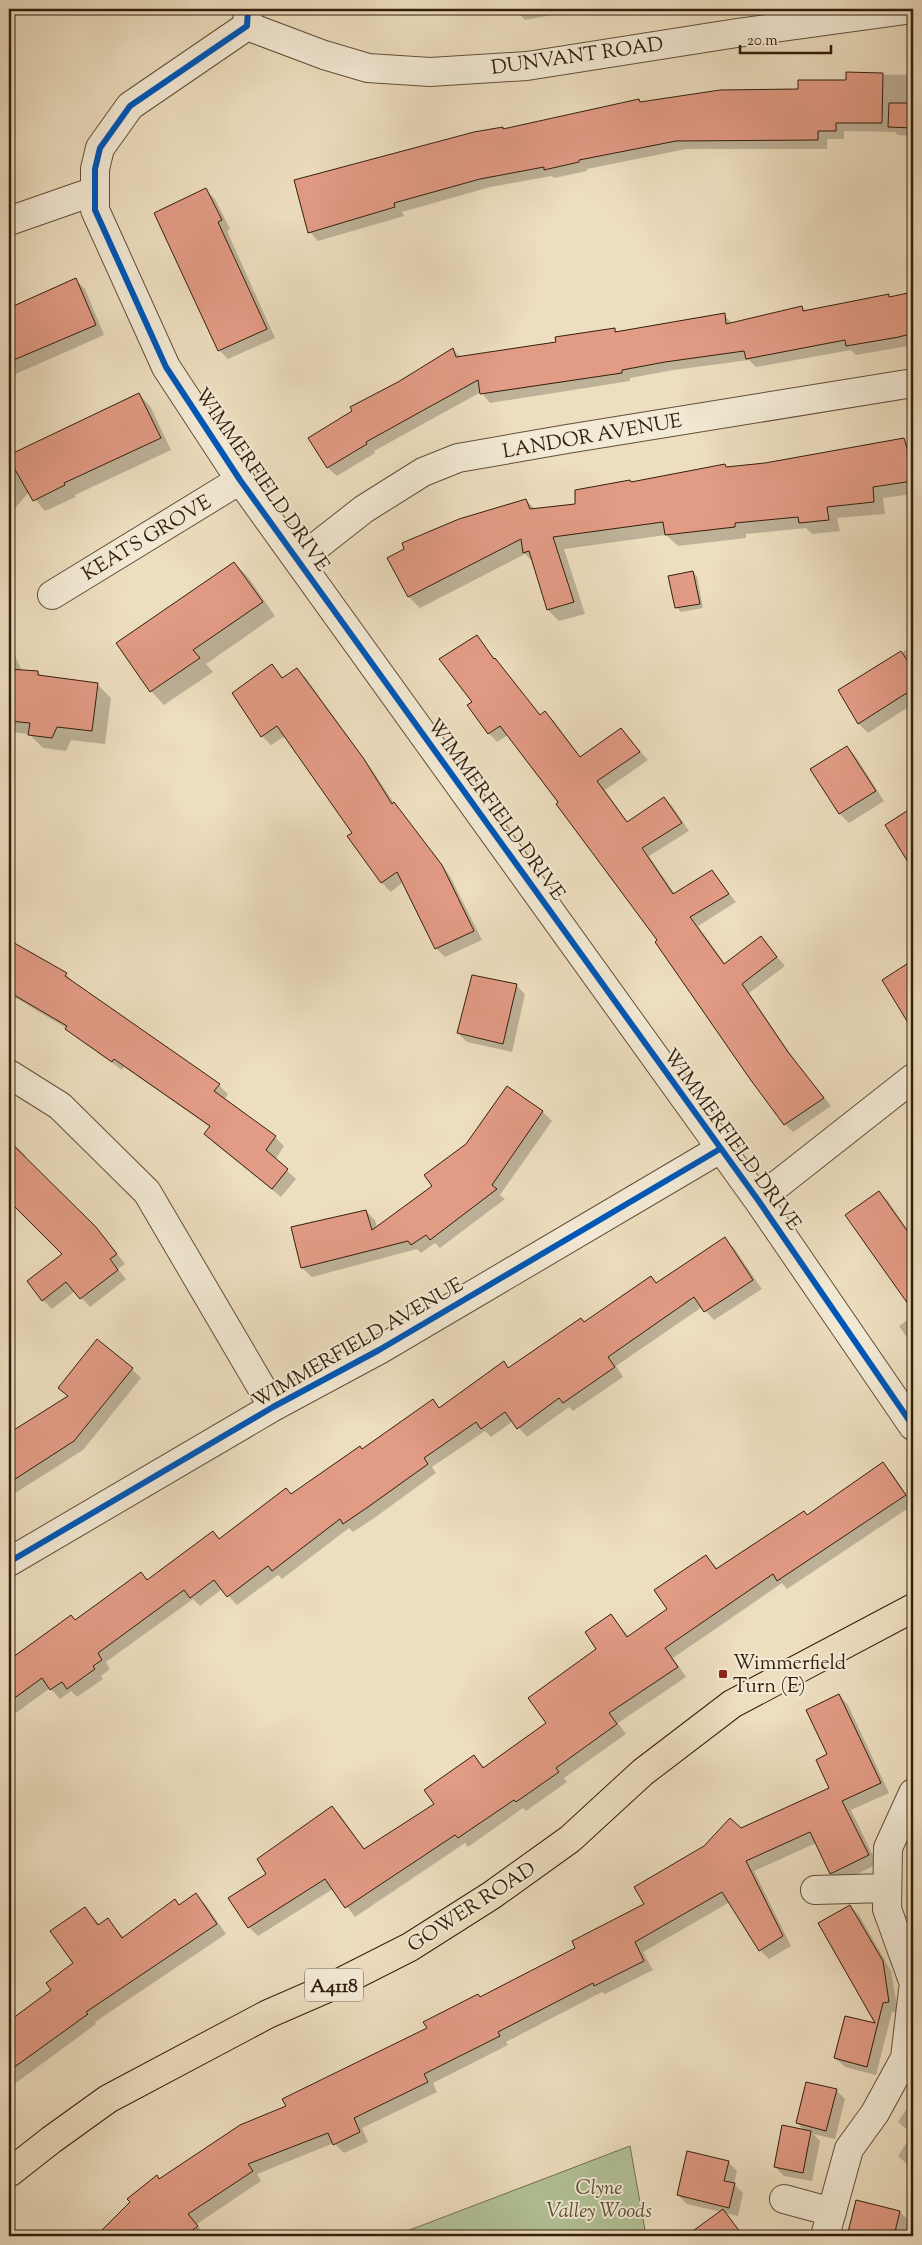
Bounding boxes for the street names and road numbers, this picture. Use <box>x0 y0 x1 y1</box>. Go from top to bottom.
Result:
street label: DUNVANT ROAD <box>489 31 665 84</box>
street label: WIMMERFIELD DRIVE <box>186 382 336 578</box>
street label: LANDOR AVENUE <box>500 407 684 468</box>
street label: KEATS GROVE <box>77 489 217 589</box>
street label: WIMMERFIELD DRIVE <box>419 713 571 908</box>
street label: WIMMERFIELD DRIVE <box>655 1043 807 1238</box>
street label: WIMMERFIELD AVENUE <box>247 1272 469 1417</box>
street label: GOWER ROAD <box>402 1856 542 1961</box>
road number: A4118 <box>305 1968 363 2002</box>

